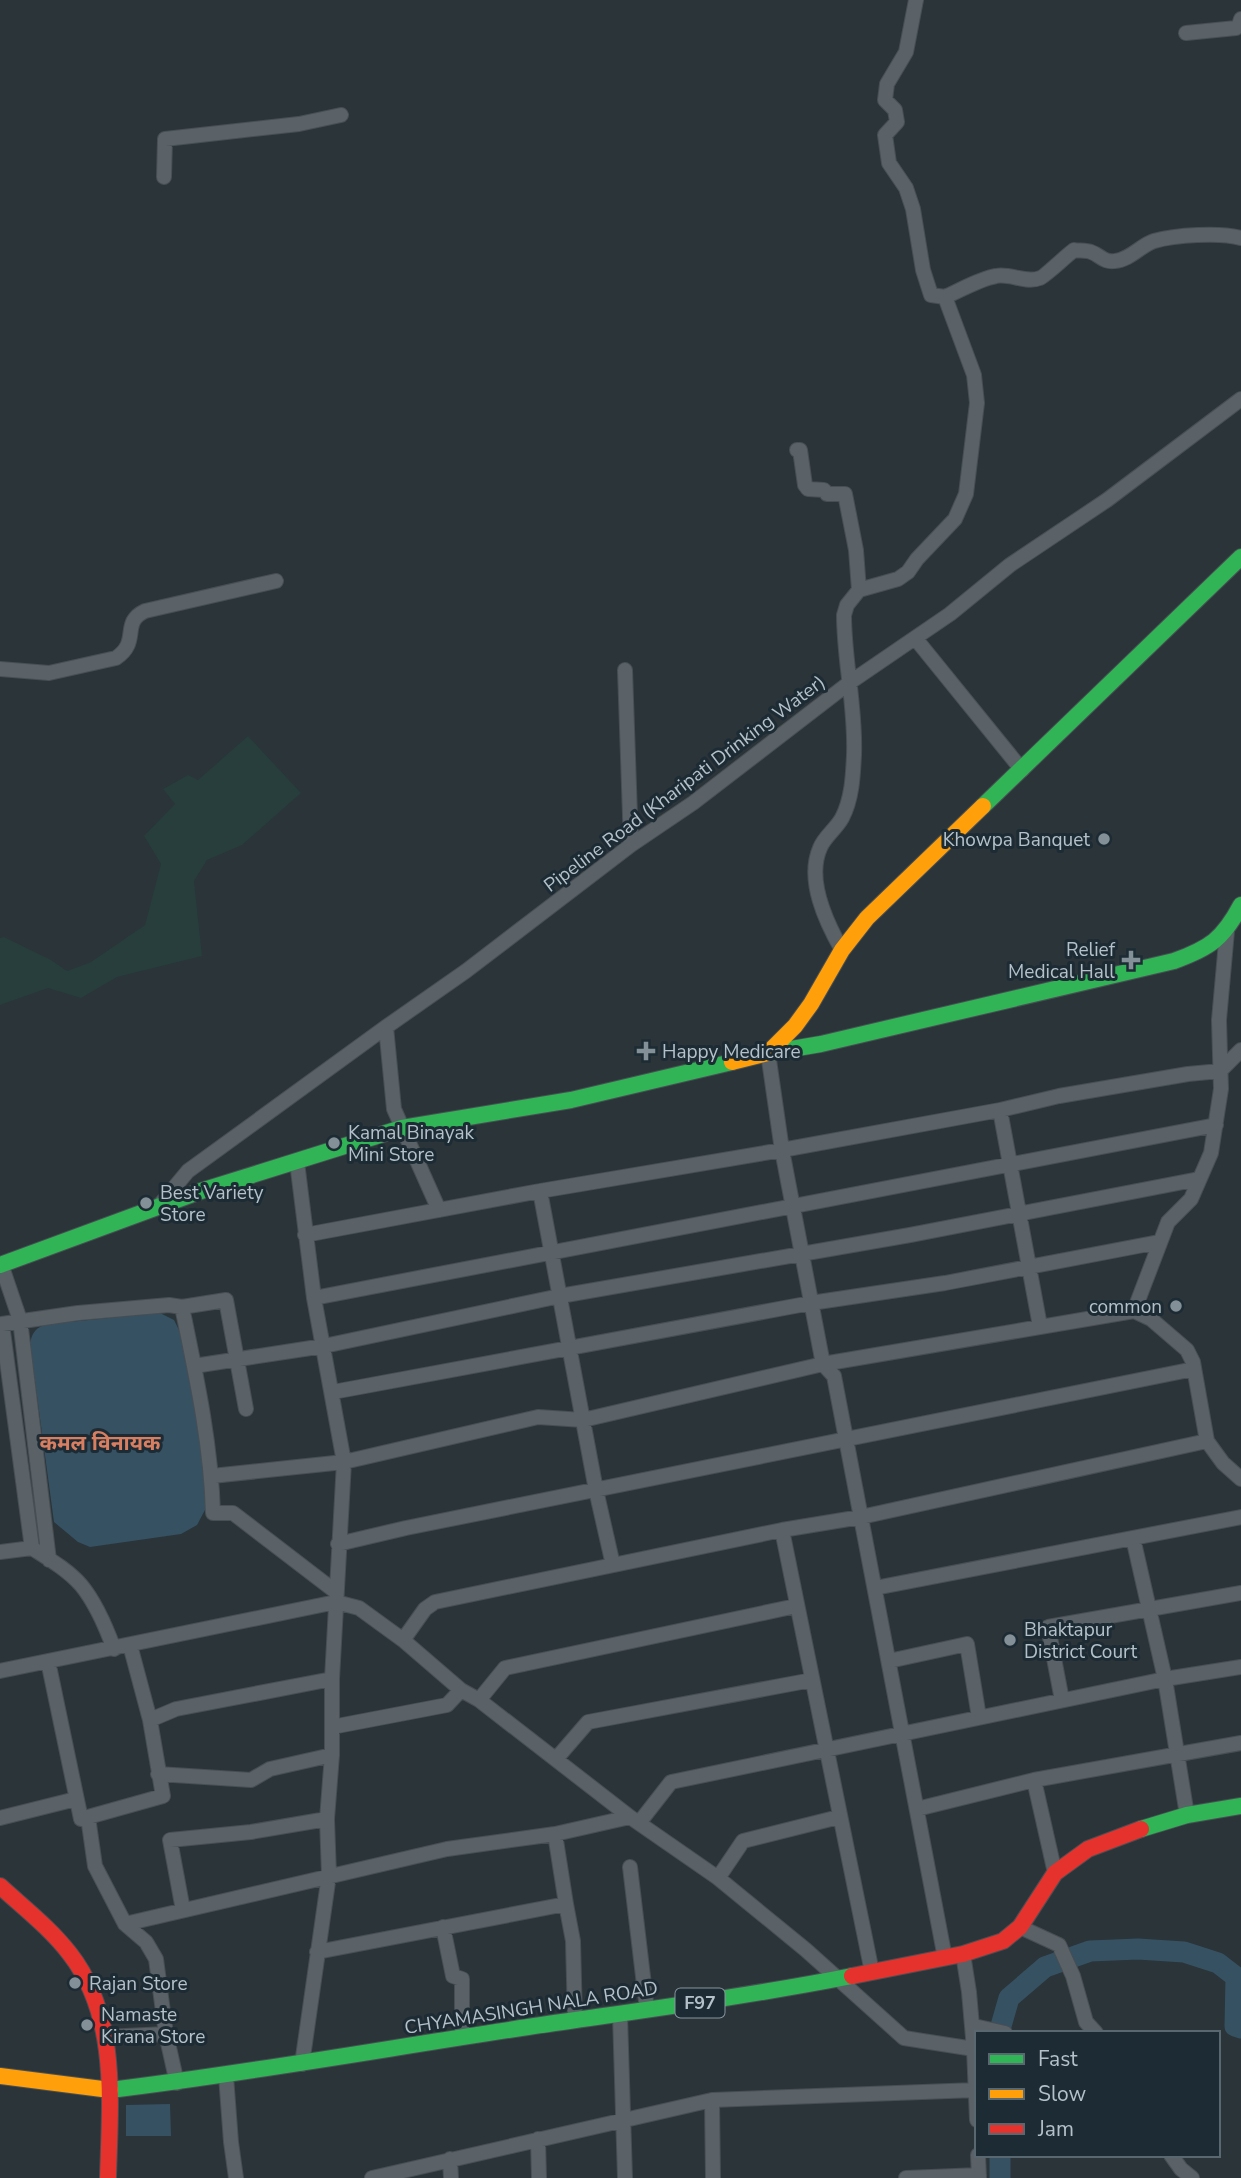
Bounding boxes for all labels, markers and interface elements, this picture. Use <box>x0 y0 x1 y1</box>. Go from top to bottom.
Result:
street label: Pipeline Road (Kharipati Drinking Water) <box>539 669 831 898</box>
place label: Khowpa Banquet <box>943 827 1090 853</box>
marker: Khowpa Banquet <box>1096 831 1112 847</box>
place label: Relief Medical Hall <box>1008 937 1116 985</box>
marker: Relief Medical Hall <box>1121 950 1141 970</box>
place label: Happy Medicare <box>662 1039 801 1065</box>
marker: Happy Medicare <box>636 1041 656 1061</box>
place label: Kamal Binayak Mini Store <box>348 1120 474 1168</box>
marker: Kamal Binayak Mini Store <box>326 1135 342 1151</box>
place label: Best Variety Store <box>160 1180 264 1228</box>
marker: Best Variety Store <box>138 1195 154 1211</box>
place label: common <box>1089 1294 1162 1320</box>
marker: common <box>1168 1298 1184 1314</box>
district label: कमल विनायक <box>39 1429 161 1457</box>
place label: Bhaktapur District Court <box>1024 1617 1137 1665</box>
marker: Bhaktapur District Court <box>1002 1632 1018 1648</box>
place label: Rajan Store <box>89 1971 188 1997</box>
marker: Rajan Store <box>67 1975 83 1991</box>
street label: CHYAMASINGH NALA ROAD <box>403 1975 660 2041</box>
road number: F97 <box>676 1989 724 2018</box>
place label: Namaste Kirana Store <box>101 2002 205 2050</box>
marker: Namaste Kirana Store <box>79 2017 95 2033</box>
legend <box>975 2031 1220 2157</box>
text: Fast <box>1038 2045 1078 2073</box>
text: Slow <box>1038 2080 1087 2108</box>
text: Jam <box>1037 2115 1074 2143</box>

